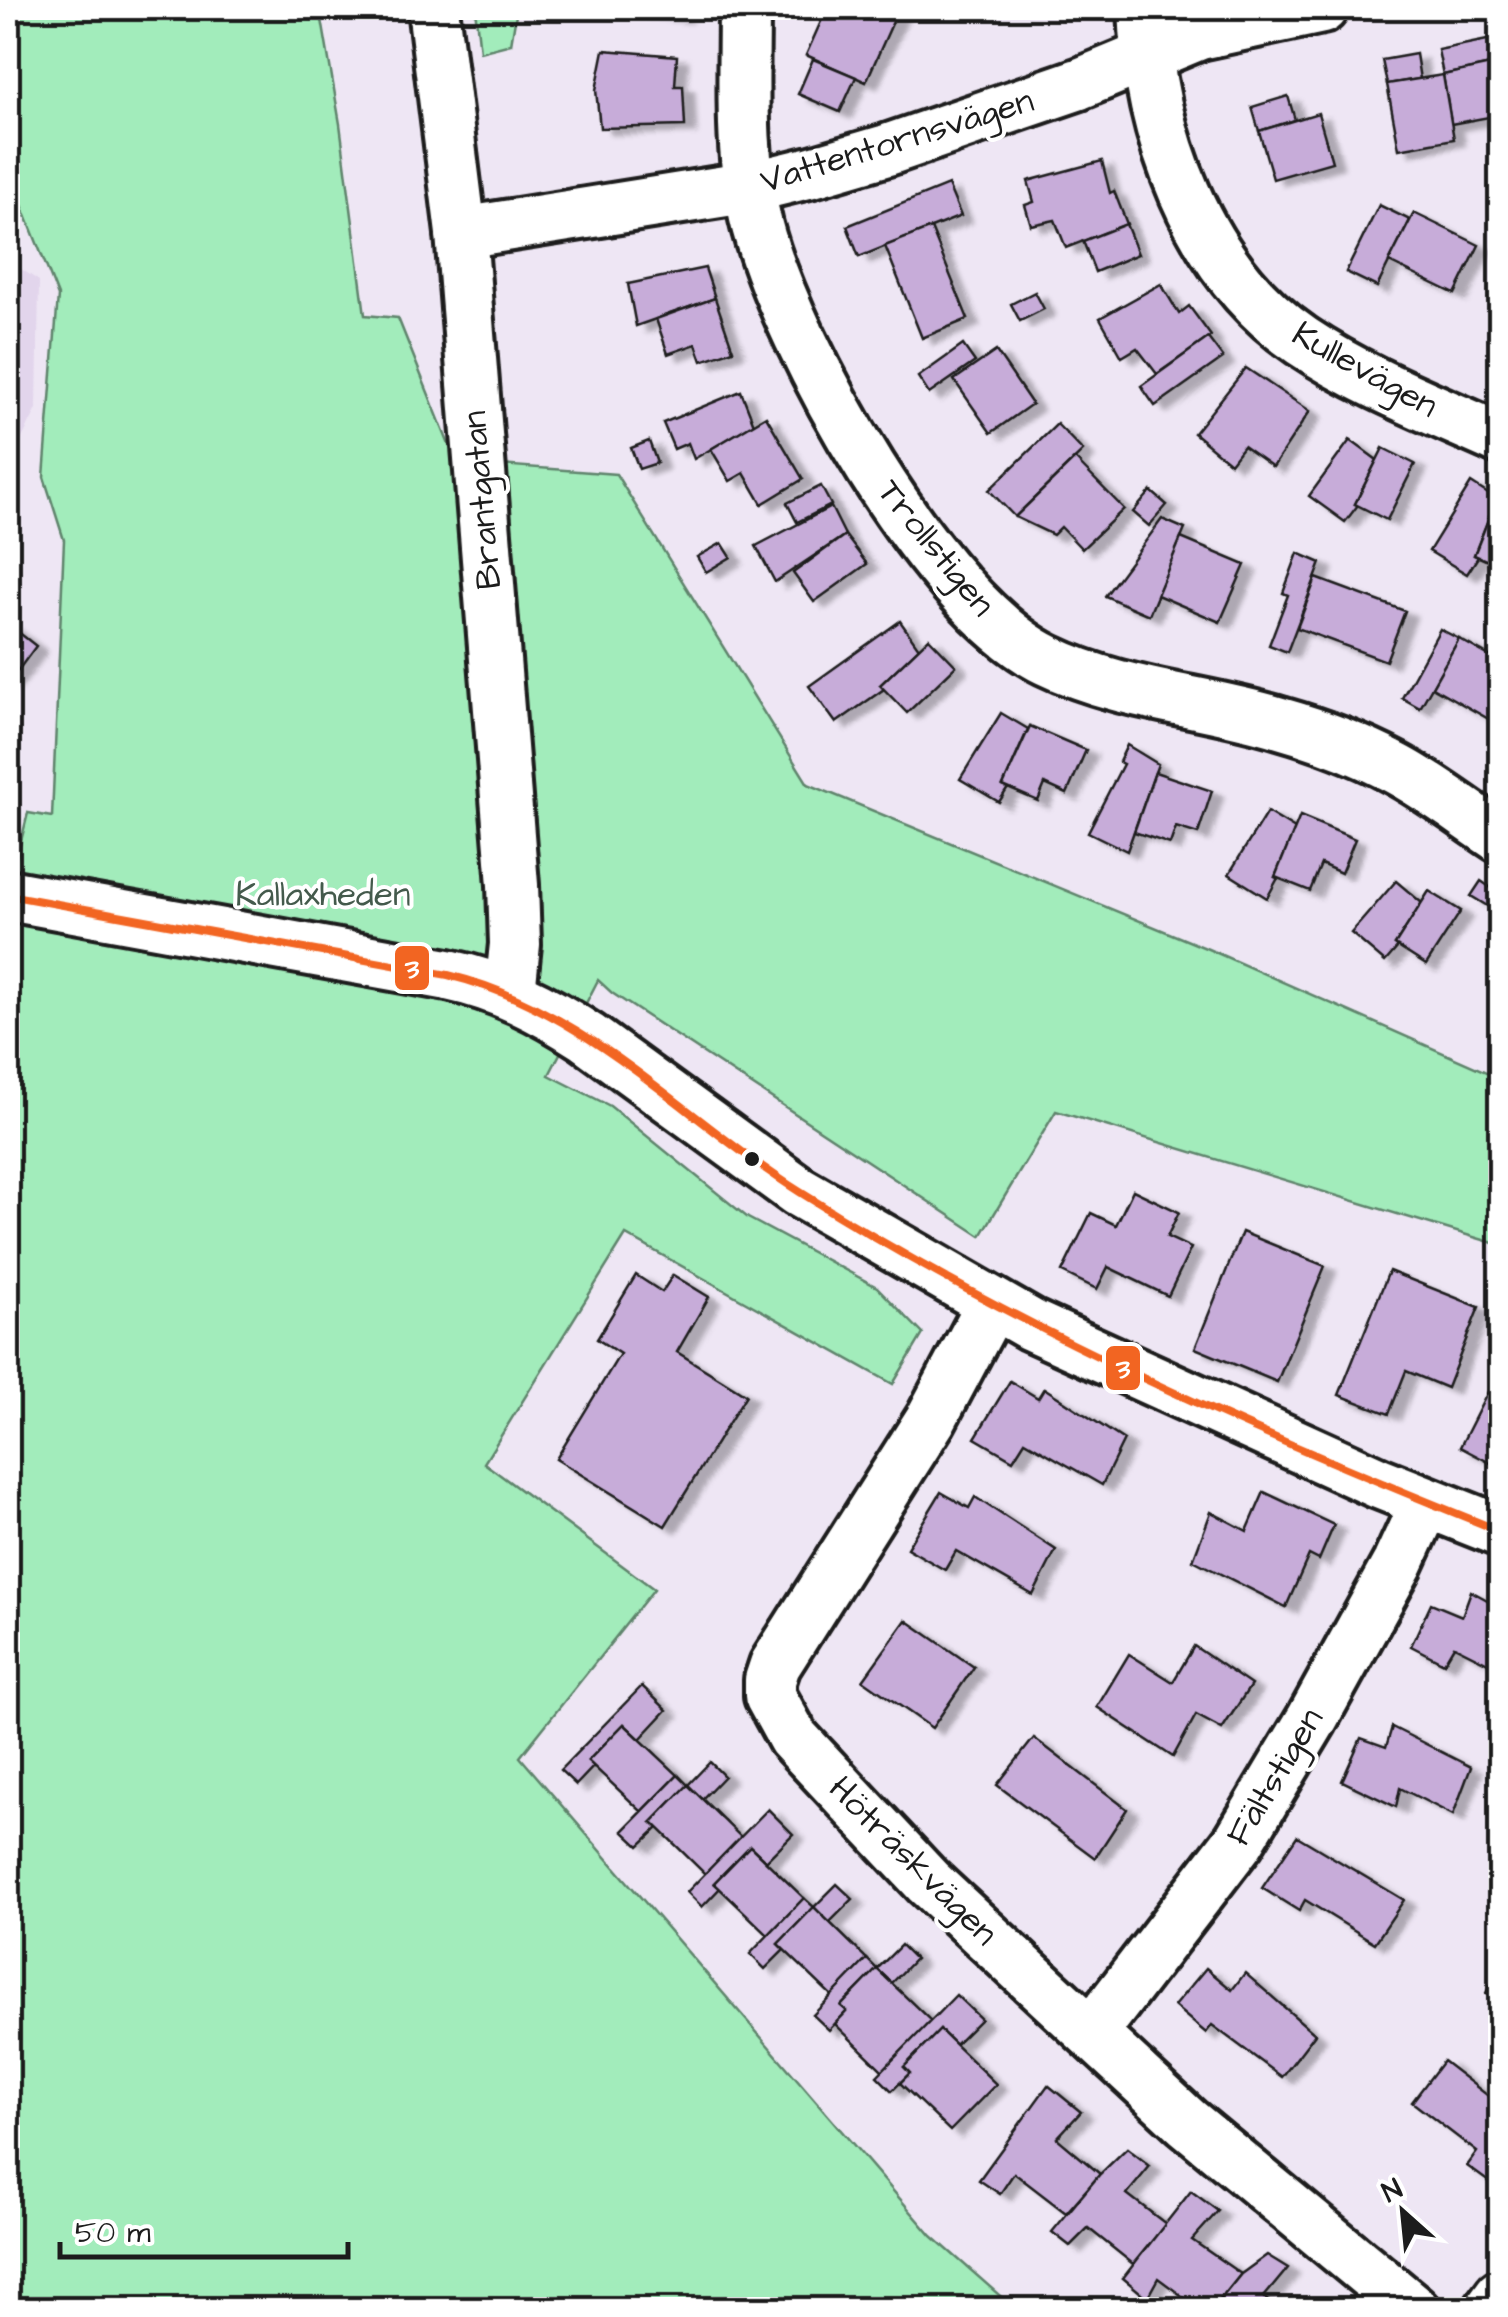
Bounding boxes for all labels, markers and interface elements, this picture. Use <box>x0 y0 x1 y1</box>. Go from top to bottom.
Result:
street label: Vattentornsvägen <box>754 76 1040 208</box>
street label: Kullevägen <box>1282 310 1447 432</box>
street label: Brantgatan <box>450 409 516 591</box>
street label: Trollstigen <box>864 469 1006 628</box>
park label: Kallaxheden <box>236 870 410 919</box>
line badge: 3 <box>393 944 431 992</box>
text: 3 <box>404 950 420 989</box>
unlabelled marker <box>742 1149 762 1169</box>
line badge: 3 <box>1104 1344 1142 1392</box>
text: 3 <box>1115 1350 1131 1389</box>
street label: Fältstigen <box>1215 1699 1337 1856</box>
street label: Höträskvägen <box>816 1765 1009 1958</box>
north arrow <box>1353 2162 1453 2262</box>
text: N <box>1376 2170 1409 2212</box>
scale bar <box>60 2197 348 2259</box>
text: 50 m <box>75 2212 151 2254</box>

